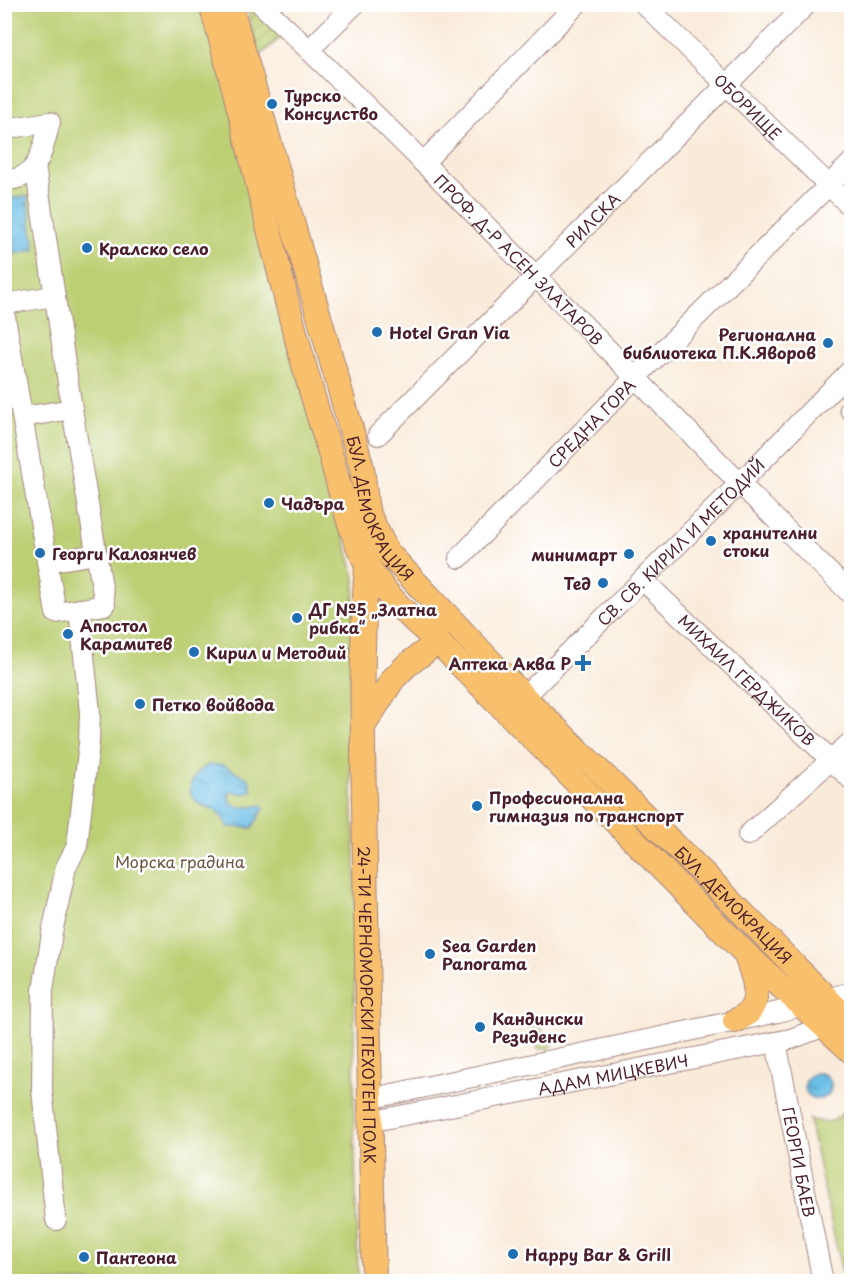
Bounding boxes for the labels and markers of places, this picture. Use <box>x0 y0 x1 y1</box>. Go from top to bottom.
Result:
place label: Турско Консулство <box>284 83 378 125</box>
marker: Турско Консулство <box>265 97 279 111</box>
place label: Кралско село <box>99 236 209 260</box>
marker: Кралско село <box>80 241 94 255</box>
place label: Hotel Gran Via <box>389 320 510 344</box>
place label: Регионална библиотека П.К.Яворов <box>623 322 816 364</box>
marker: Hotel Gran Via <box>370 325 384 339</box>
marker: Регионална библиотека П.К.Яворов <box>821 336 835 350</box>
place label: Чадъра <box>281 491 345 515</box>
marker: Чадъра <box>262 496 276 510</box>
place label: хранителни стоки <box>723 520 817 562</box>
marker: хранителни стоки <box>704 534 718 548</box>
place label: Георги Калоянчев <box>52 541 197 565</box>
place label: минимарт <box>531 542 618 566</box>
marker: Георги Калоянчев <box>33 546 47 560</box>
marker: минимарт <box>622 547 636 561</box>
place label: Тед <box>564 571 591 595</box>
marker: Тед <box>596 576 610 590</box>
place label: ДГ №5 „Златна рибка“ <box>308 597 437 639</box>
marker: ДГ №5 „Златна рибка“ <box>290 611 304 625</box>
place label: Апостол Карамитев <box>80 613 173 655</box>
marker: Апостол Карамитев <box>61 627 75 641</box>
place label: Кирил и Методий <box>206 640 347 664</box>
marker: Кирил и Методий <box>187 645 201 659</box>
place label: Аптека Аква Р <box>449 651 572 675</box>
marker: Аптека Аква Р <box>576 656 590 670</box>
place label: Петко войвода <box>152 692 275 716</box>
marker: Петко войвода <box>133 697 147 711</box>
place label: Професионална гимназия по транспорт <box>489 785 684 827</box>
marker: Професионална гимназия по транспорт <box>470 799 484 813</box>
place label: Sea Garden Panorama <box>442 933 536 975</box>
marker: Sea Garden Panorama <box>423 947 437 961</box>
place label: Кандински Резиденс <box>492 1006 584 1048</box>
marker: Кандински Резиденс <box>473 1020 487 1034</box>
place label: Happy Bar & Grill <box>525 1242 671 1266</box>
place label: Пантеона <box>96 1245 177 1269</box>
marker: Happy Bar & Grill <box>506 1247 520 1261</box>
marker: Пантеона <box>77 1250 91 1264</box>

